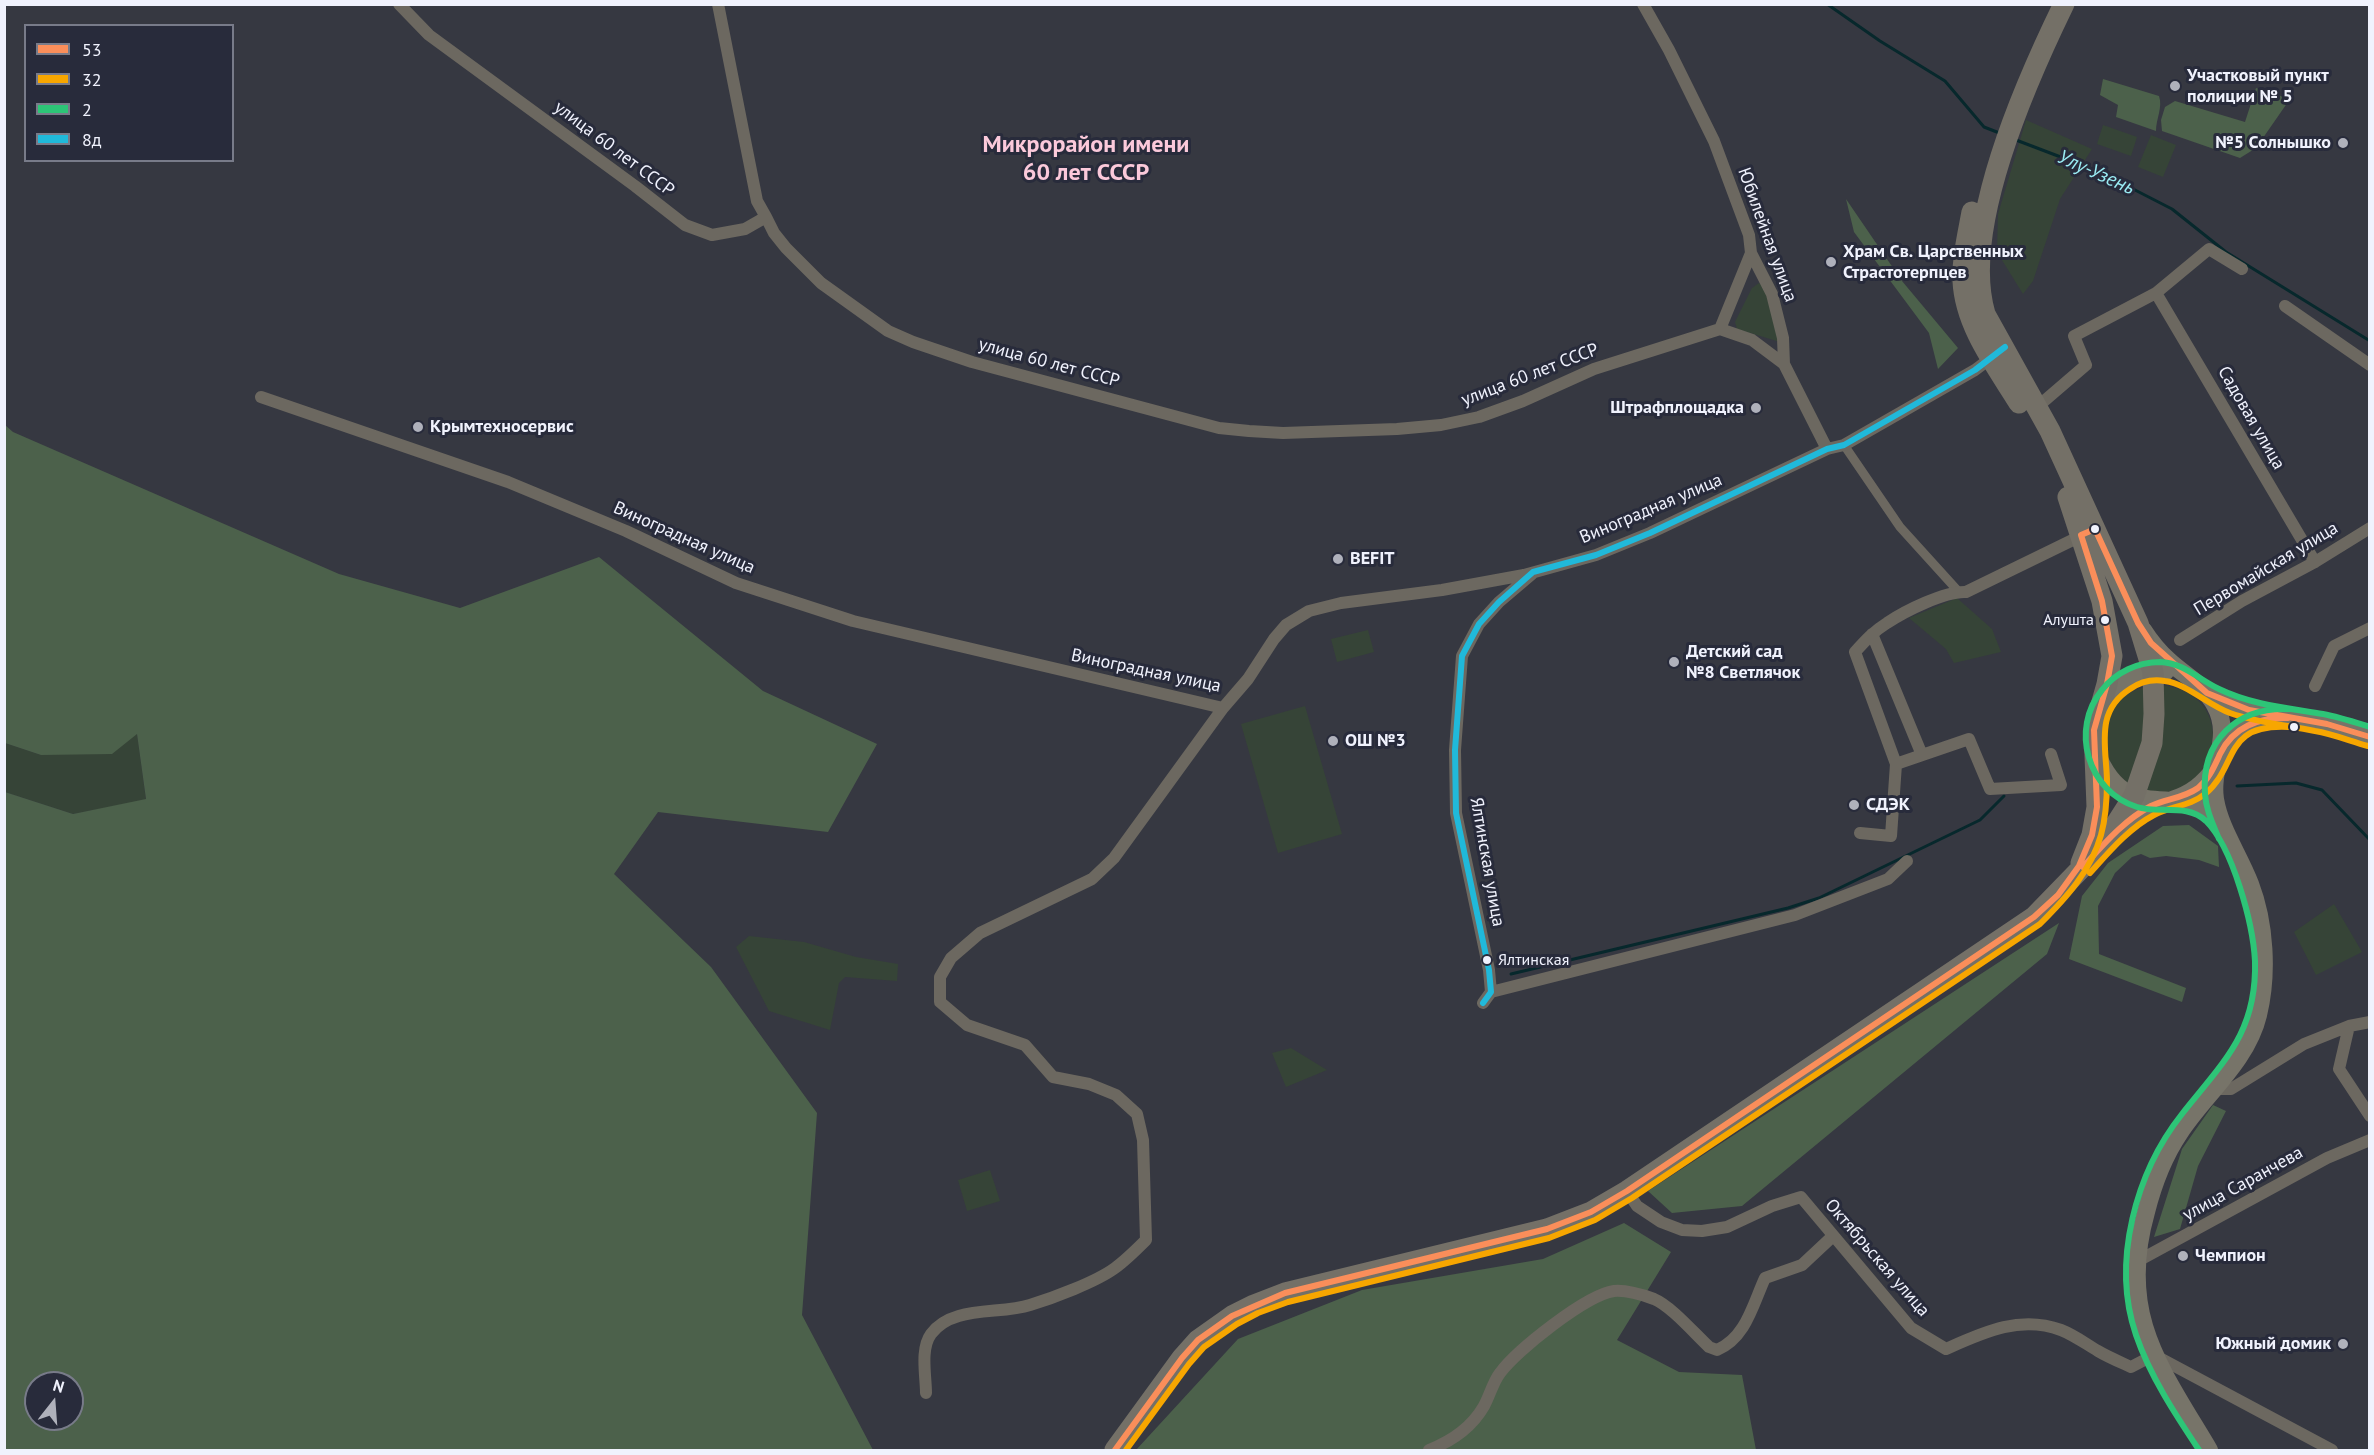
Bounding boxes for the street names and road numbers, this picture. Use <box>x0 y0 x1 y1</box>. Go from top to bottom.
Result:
street label: улица 60 лет СССР <box>550 97 678 201</box>
street label: Юбилейная улица <box>1733 165 1801 305</box>
street label: улица 60 лет СССР <box>976 334 1122 392</box>
street label: улица 60 лет СССР <box>1458 339 1602 411</box>
street label: Садовая улица <box>2213 363 2289 473</box>
street label: Виноградная улица <box>1577 469 1725 549</box>
street label: Виноградная улица <box>610 497 758 579</box>
street label: Первомайская улица <box>2190 517 2342 621</box>
street label: Виноградная улица <box>1069 645 1223 697</box>
street label: Ялтинская улица <box>1465 796 1509 928</box>
street label: улица Саранчева <box>2179 1142 2307 1226</box>
street label: Октябрьская улица <box>1820 1195 1934 1321</box>

